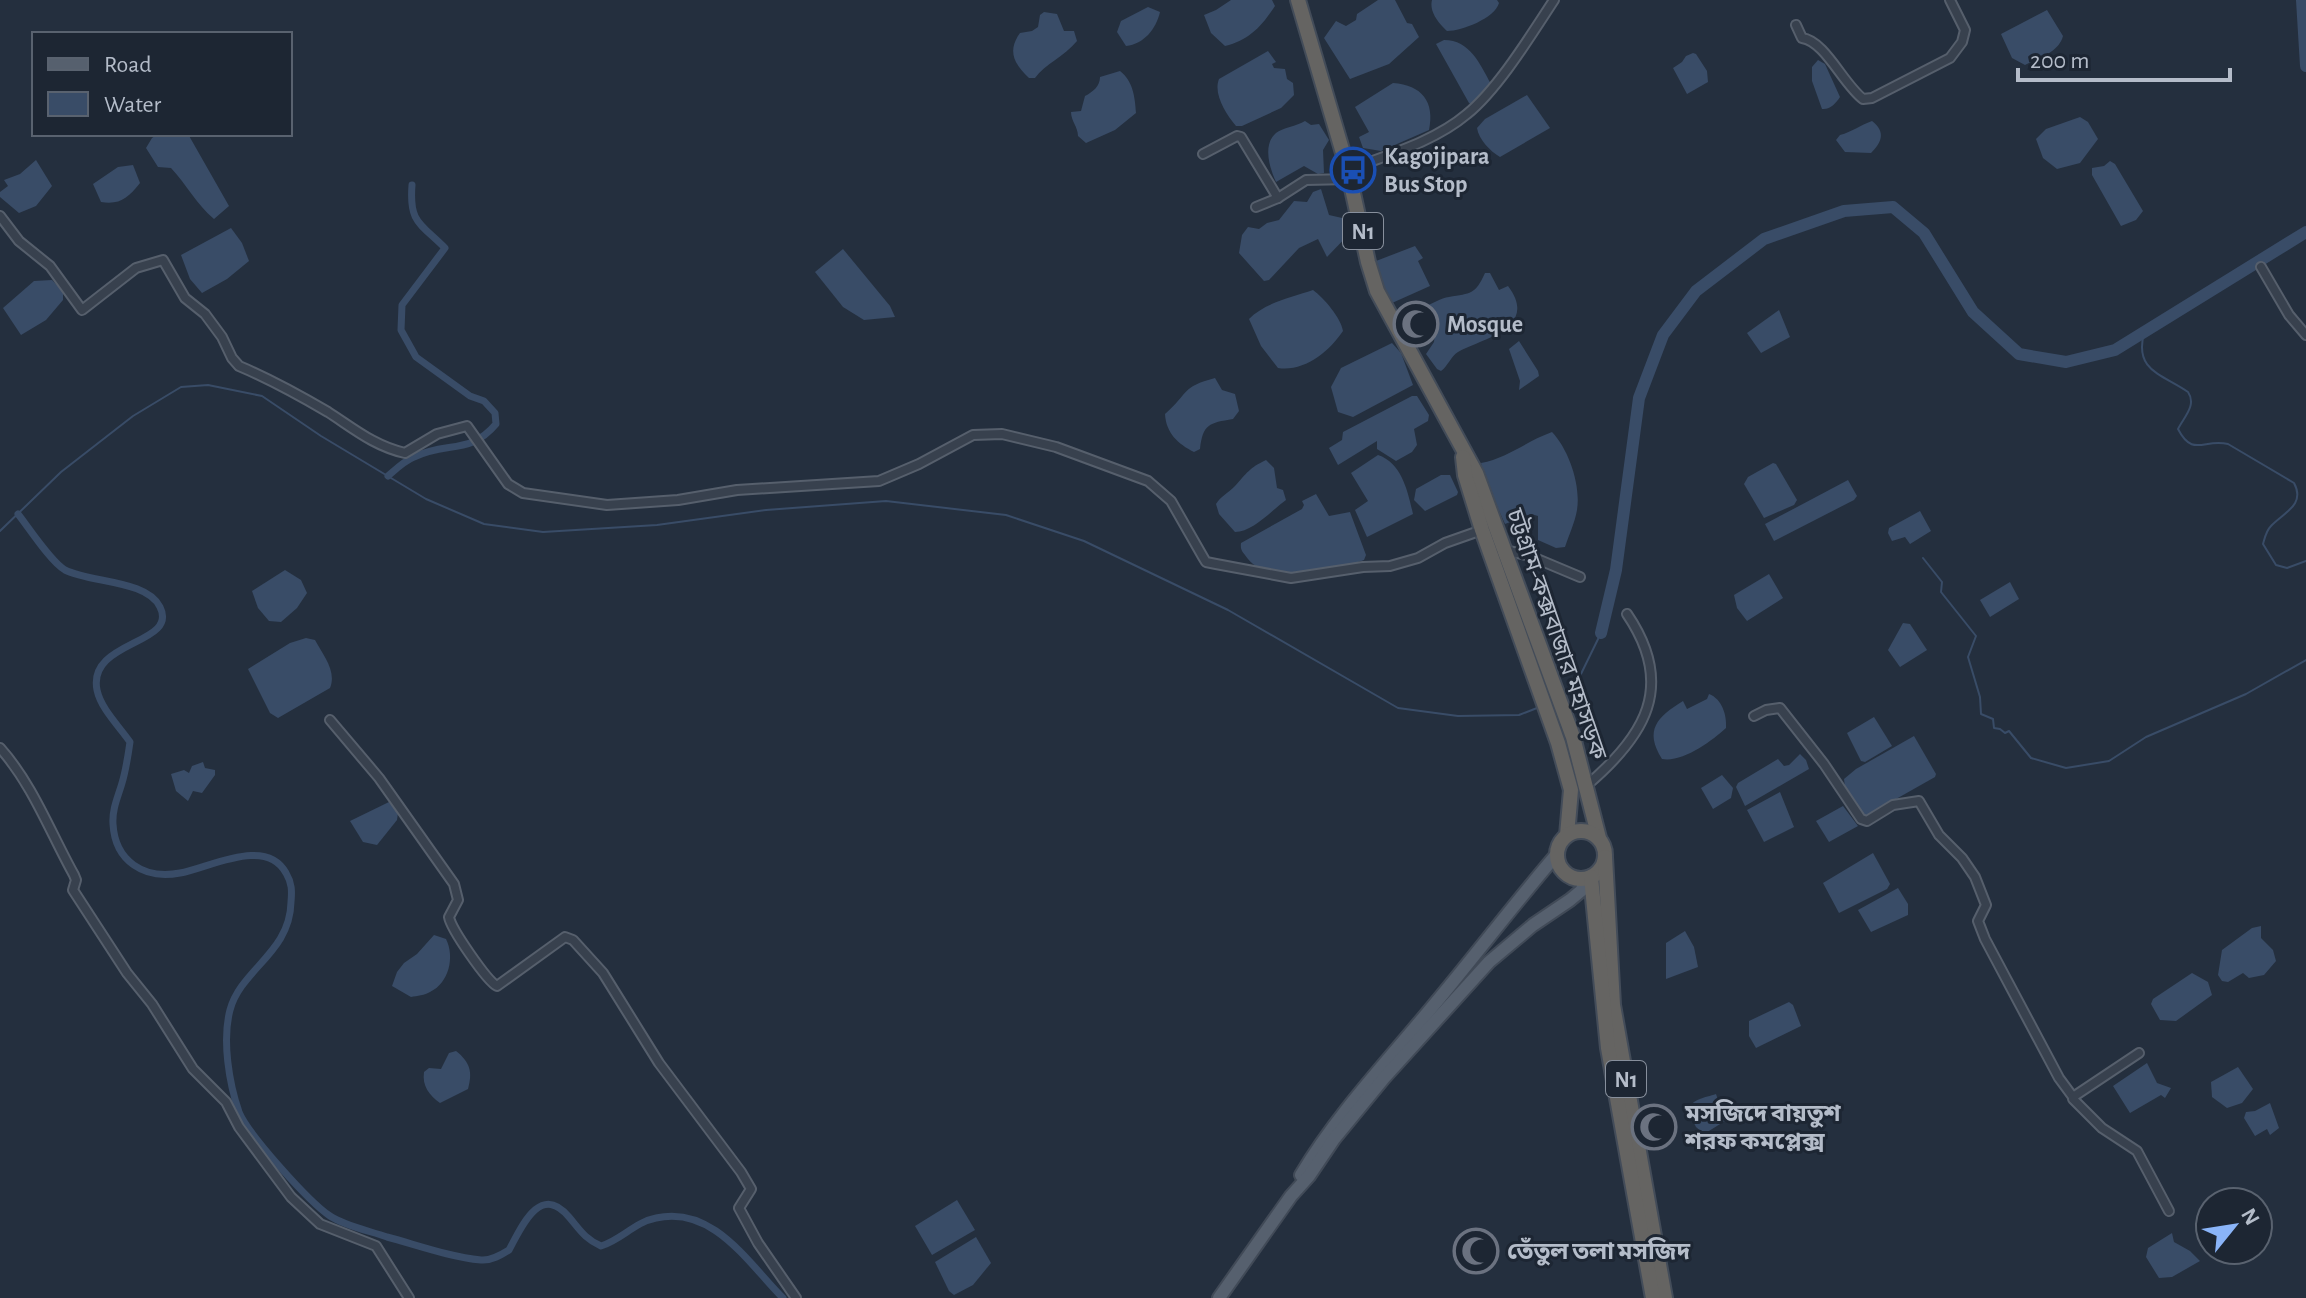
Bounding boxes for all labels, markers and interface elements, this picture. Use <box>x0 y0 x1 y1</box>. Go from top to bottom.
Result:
legend <box>32 32 292 136</box>
scale bar <box>2018 32 2230 82</box>
text: 200 m <box>2030 49 2089 73</box>
text: Road <box>104 53 152 77</box>
text: Water <box>104 93 162 117</box>
place label: Kagojipara Bus Stop <box>1384 145 1490 197</box>
bus stop icon: Kagojipara Bus Stop <box>1329 146 1377 194</box>
road number: N1 <box>1343 213 1383 249</box>
mosque icon: Mosque <box>1392 300 1440 348</box>
place label: Mosque <box>1447 313 1523 337</box>
street label: চট্টগ্রাম-কক্সবাজার মহাসড়ক <box>1501 504 1613 763</box>
road number: N1 <box>1606 1061 1646 1097</box>
place label: মসজিদে বায়তুশ শরফ কমপ্লেক্স <box>1684 1099 1842 1154</box>
mosque icon: মসজিদে বায়তুশ শরফ কমপ্লেক্স <box>1630 1103 1678 1151</box>
north arrow <box>2194 1186 2274 1266</box>
text: N <box>2237 1204 2264 1229</box>
mosque icon: তেঁতুল তলা মসজিদ <box>1452 1227 1500 1275</box>
place label: তেঁতুল তলা মসজিদ <box>1507 1237 1690 1266</box>

